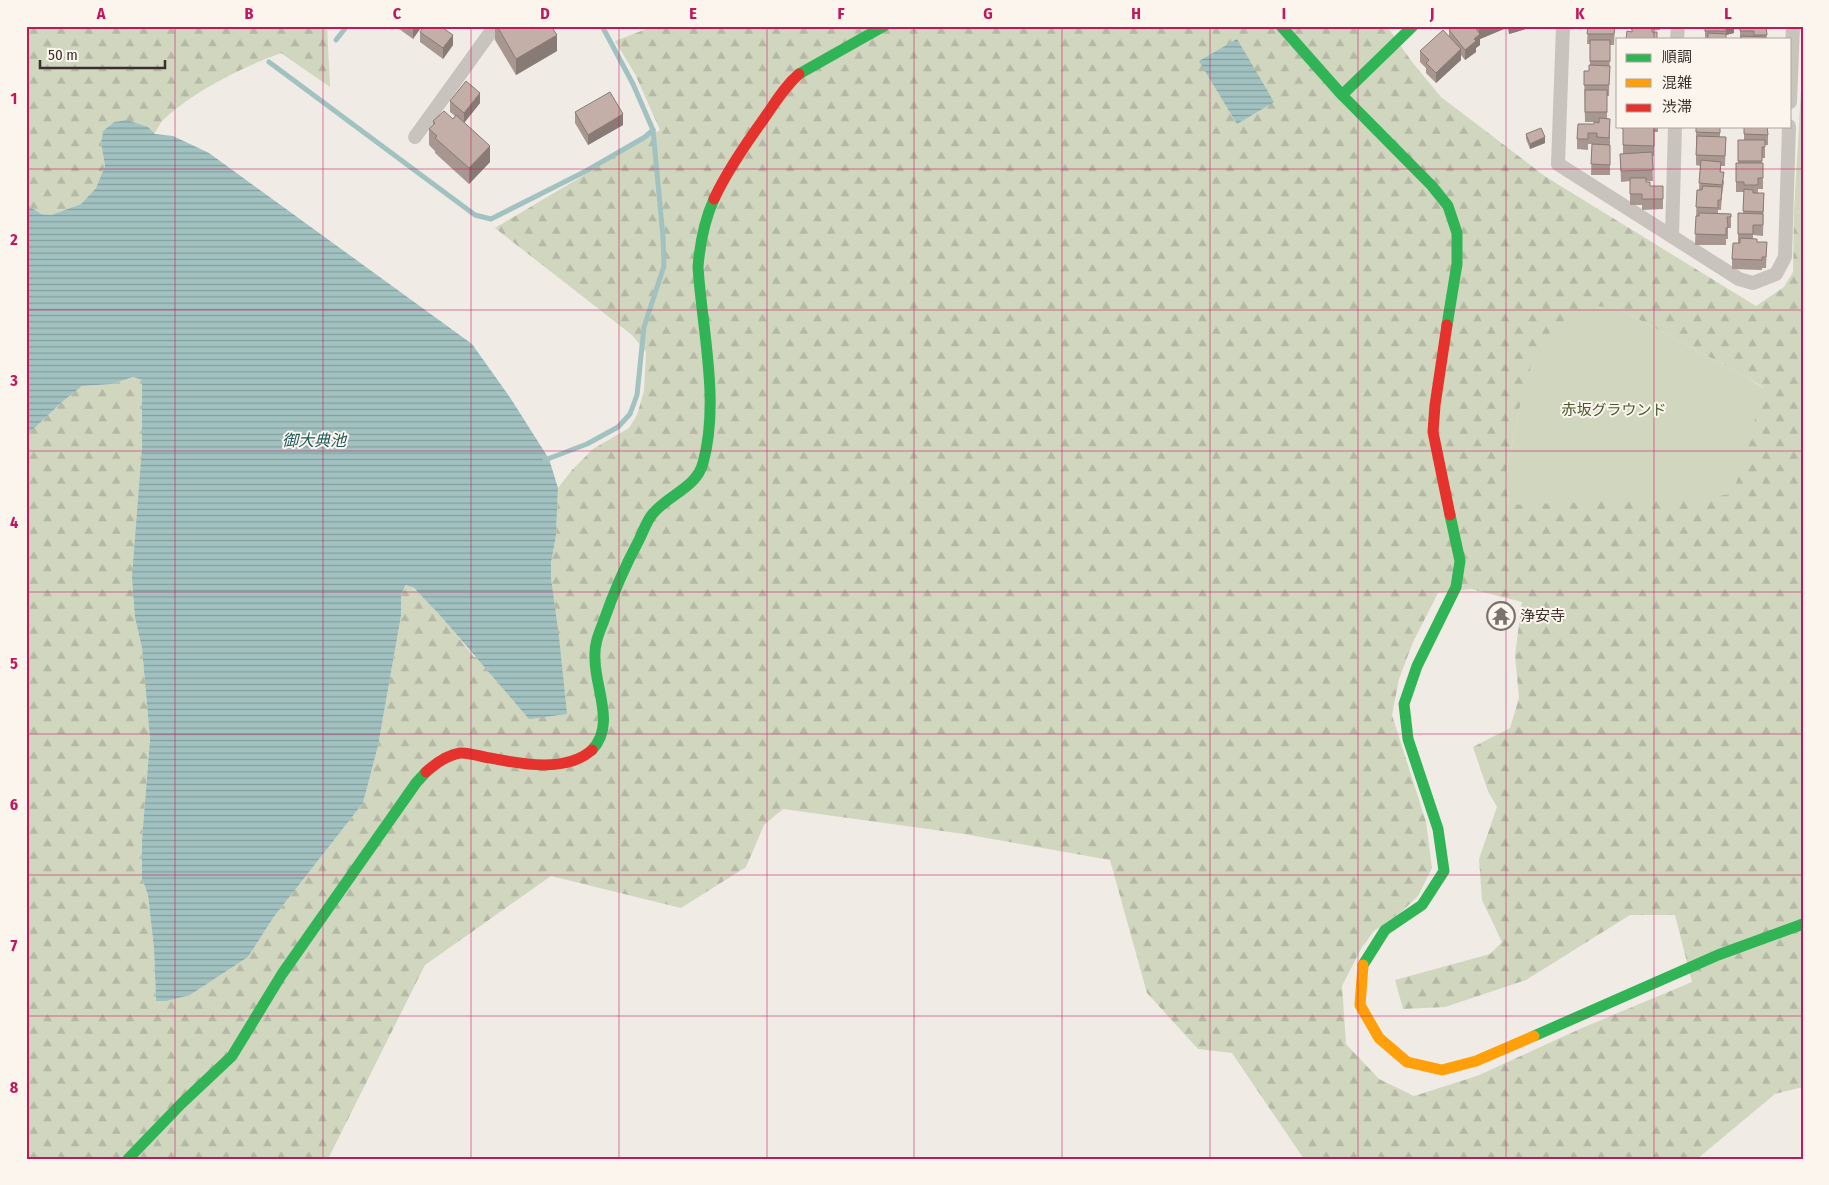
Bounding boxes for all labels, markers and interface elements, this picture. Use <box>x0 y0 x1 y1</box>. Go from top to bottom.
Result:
text: A <box>96 4 106 23</box>
text: B <box>245 4 254 23</box>
text: C <box>393 4 402 23</box>
text: D <box>540 4 550 23</box>
text: E <box>689 4 697 23</box>
text: F <box>837 4 845 23</box>
text: G <box>983 4 993 23</box>
text: H <box>1131 4 1141 23</box>
text: I <box>1282 4 1286 23</box>
text: J <box>1429 4 1434 23</box>
text: K <box>1575 4 1585 23</box>
text: L <box>1724 4 1732 23</box>
scale bar <box>40 38 165 70</box>
legend <box>1616 38 1792 128</box>
text: 50 m <box>48 46 78 64</box>
text: 順調 <box>1662 48 1692 66</box>
text: 混雑 <box>1662 74 1692 92</box>
text: 1 <box>11 89 17 108</box>
text: 渋滞 <box>1662 98 1692 116</box>
text: 2 <box>9 230 18 249</box>
text: 3 <box>9 371 18 390</box>
park label: 赤坂グラウンド <box>1561 401 1667 419</box>
water label: 御大典池 <box>282 431 348 450</box>
text: 4 <box>10 513 18 532</box>
temple icon: 浄安寺 <box>1486 601 1516 631</box>
place label: 浄安寺 <box>1520 607 1565 625</box>
text: 5 <box>10 654 18 673</box>
text: 6 <box>10 795 18 814</box>
text: 7 <box>11 936 18 955</box>
text: 8 <box>10 1078 19 1097</box>

